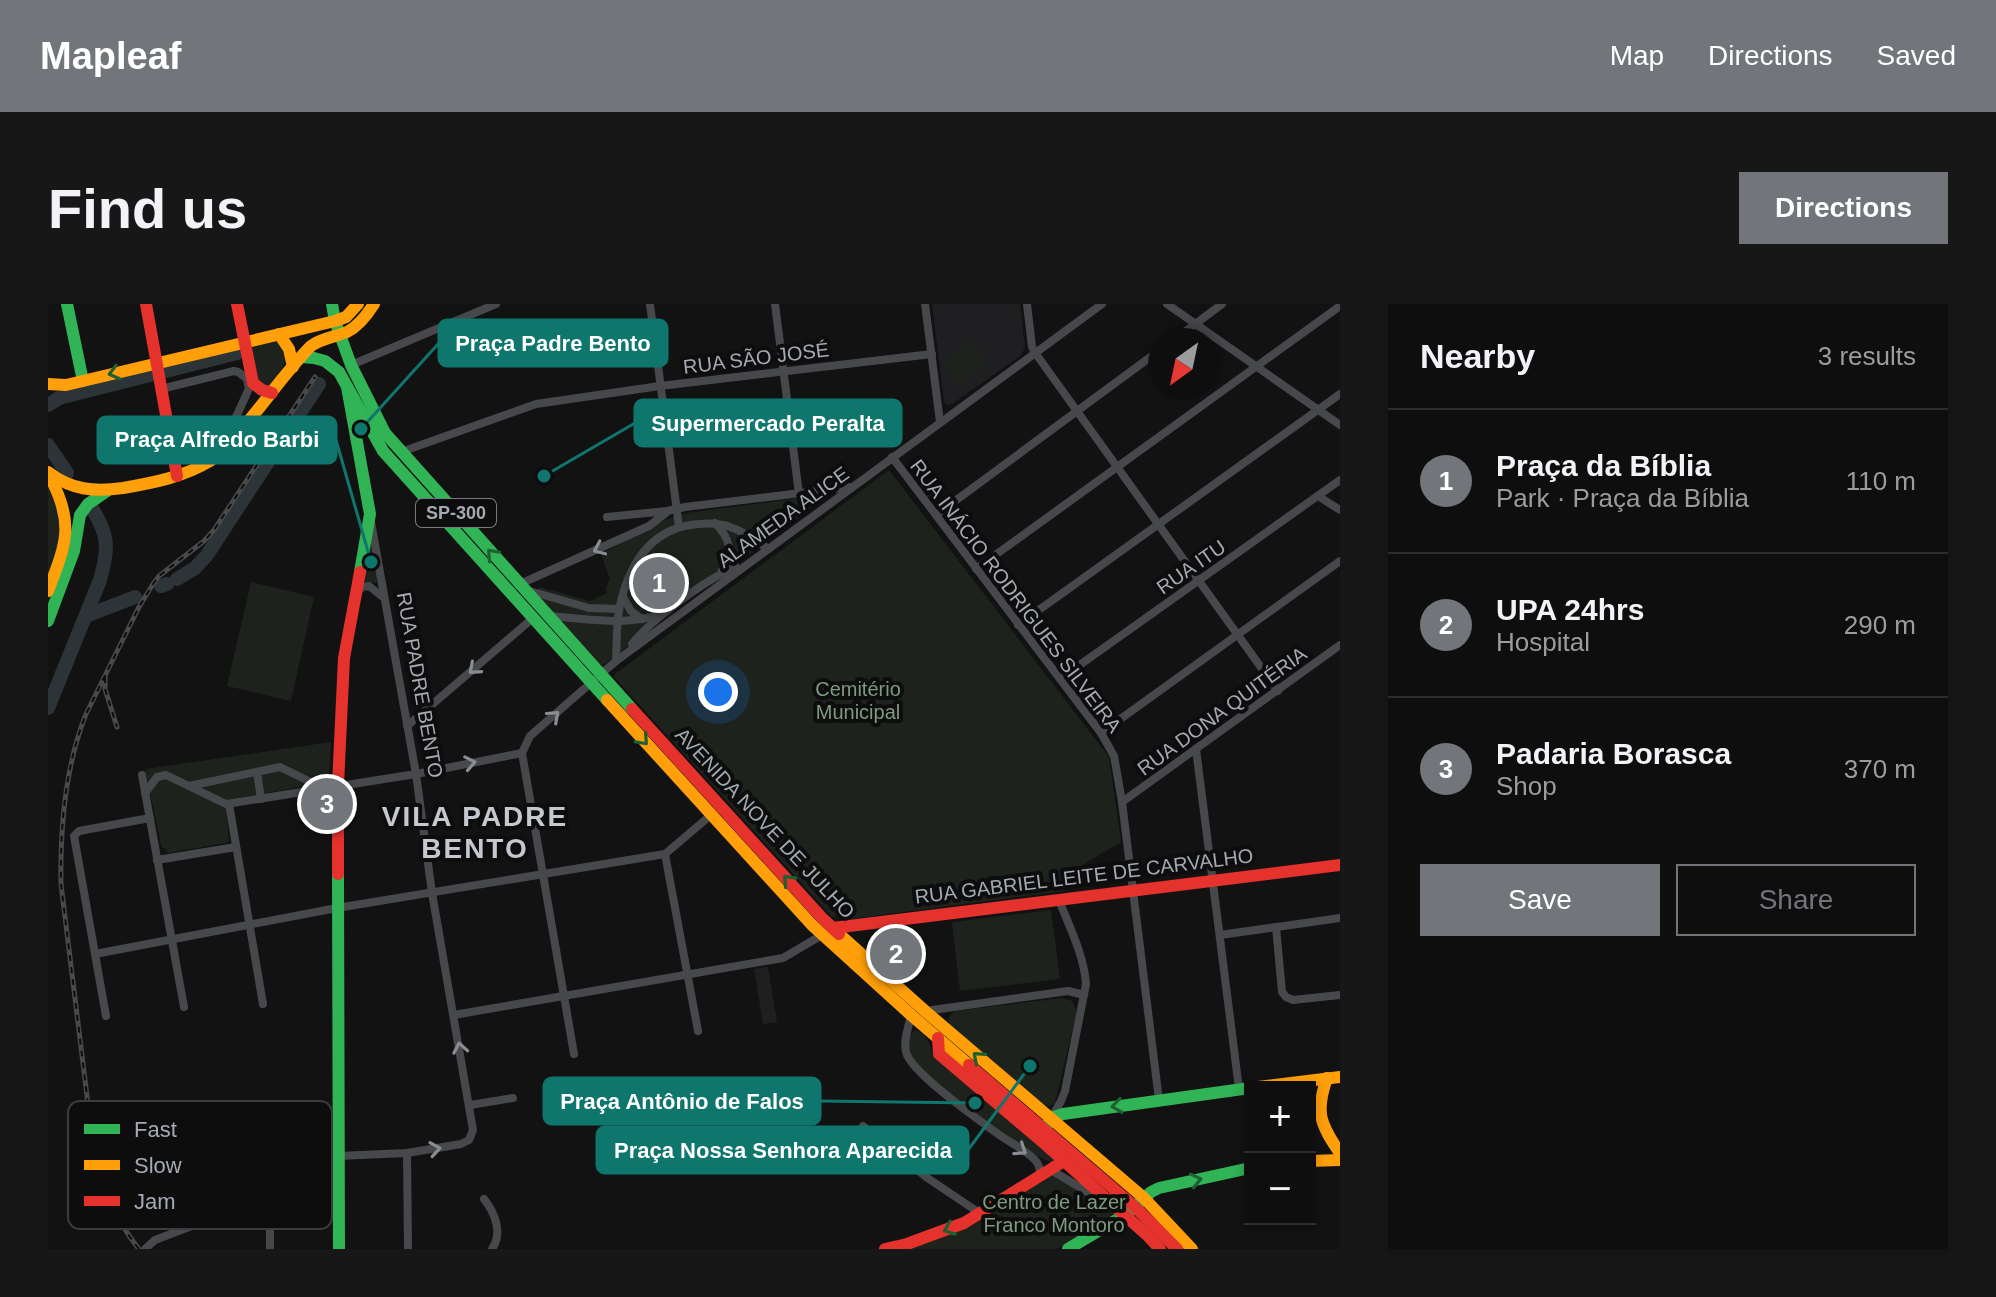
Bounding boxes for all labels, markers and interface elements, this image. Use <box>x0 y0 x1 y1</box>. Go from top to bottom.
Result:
text: Mapleaf <box>40 35 181 77</box>
text: Map <box>1610 40 1664 71</box>
text: Directions <box>1708 40 1833 71</box>
text: Saved <box>1877 40 1956 71</box>
button: Directions <box>1739 172 1948 244</box>
text: Find us <box>48 177 247 240</box>
callout: Praça Padre Bento <box>439 320 667 366</box>
north arrow <box>1148 328 1220 400</box>
text: Praça Padre Bento <box>455 331 651 356</box>
street label: RUA SÃO JOSÉ <box>682 337 830 378</box>
text: Nearby <box>1420 337 1535 375</box>
text: 3 results <box>1818 341 1916 371</box>
one-way arrow <box>108 364 122 381</box>
callout: Supermercado Peralta <box>635 400 901 446</box>
text: Supermercado Peralta <box>651 411 886 436</box>
callout: Praça Alfredo Barbi <box>98 417 336 463</box>
text: Praça Alfredo Barbi <box>115 427 319 452</box>
text: Praça da Bíblia <box>1496 449 1711 482</box>
street label: RUA INÁCIO RODRIGUES SILVEIRA <box>906 455 1126 737</box>
street label: ALAMEDA ALICE <box>713 462 853 572</box>
text: 1 <box>1439 466 1453 496</box>
text: 110 m <box>1846 466 1916 496</box>
text: Park · Praça da Bíblia <box>1496 483 1749 513</box>
road number: SP-300 <box>416 499 496 527</box>
street label: RUA ITU <box>1152 535 1230 599</box>
one-way arrow <box>593 539 608 555</box>
one-way arrow <box>487 548 502 563</box>
pin: 1 <box>633 553 685 613</box>
street label: RUA PADRE BENTO <box>393 590 447 780</box>
text: UPA 24hrs <box>1496 593 1644 626</box>
text: 2 <box>1439 610 1453 640</box>
text: 290 m <box>1844 610 1916 640</box>
text: Hospital <box>1496 627 1590 657</box>
street label: RUA DONA QUITÉRIA <box>1133 642 1311 780</box>
one-way arrow <box>468 659 483 674</box>
your location <box>698 672 738 712</box>
park label: Cemitério Municipal <box>815 678 901 723</box>
one-way arrow <box>544 711 559 725</box>
street label: AVENIDA NOVE DE JULHO <box>671 723 859 923</box>
one-way arrow <box>634 731 648 746</box>
text: Padaria Borasca <box>1496 737 1731 770</box>
text: 3 <box>1439 754 1453 784</box>
text: 370 m <box>1844 754 1916 784</box>
one-way arrow <box>463 755 476 772</box>
text: Shop <box>1496 771 1557 801</box>
pin: 3 <box>301 774 353 834</box>
district label: VILA PADRE BENTO <box>382 801 568 864</box>
street label: RUA GABRIEL LEITE DE CARVALHO <box>914 844 1254 908</box>
button: Save <box>1420 864 1660 936</box>
button: Share <box>1676 864 1916 936</box>
one-way arrow <box>782 875 797 889</box>
pin: 2 <box>870 924 922 984</box>
one-way arrow <box>452 1041 469 1055</box>
one-way arrow <box>973 1052 988 1066</box>
callout: Praça Antônio de Falos <box>544 1078 820 1124</box>
map controls <box>1244 1081 1316 1225</box>
button: + <box>1244 1081 1316 1153</box>
text: Praça Antônio de Falos <box>560 1089 804 1114</box>
one-way arrow <box>1110 1097 1124 1114</box>
legend <box>68 1101 332 1229</box>
text: Fast <box>134 1117 177 1142</box>
callout: Praça Nossa Senhora Aparecida <box>597 1127 968 1173</box>
text: Praça Nossa Senhora Aparecida <box>614 1138 953 1163</box>
one-way arrow <box>1013 1140 1027 1155</box>
one-way arrow <box>428 1141 441 1158</box>
text: Slow <box>134 1153 182 1178</box>
button: − <box>1244 1153 1316 1225</box>
one-way arrow <box>1188 1172 1202 1189</box>
text: Jam <box>134 1189 176 1214</box>
park label: Centro de Lazer Franco Montoro <box>982 1191 1126 1236</box>
one-way arrow <box>943 1219 957 1236</box>

